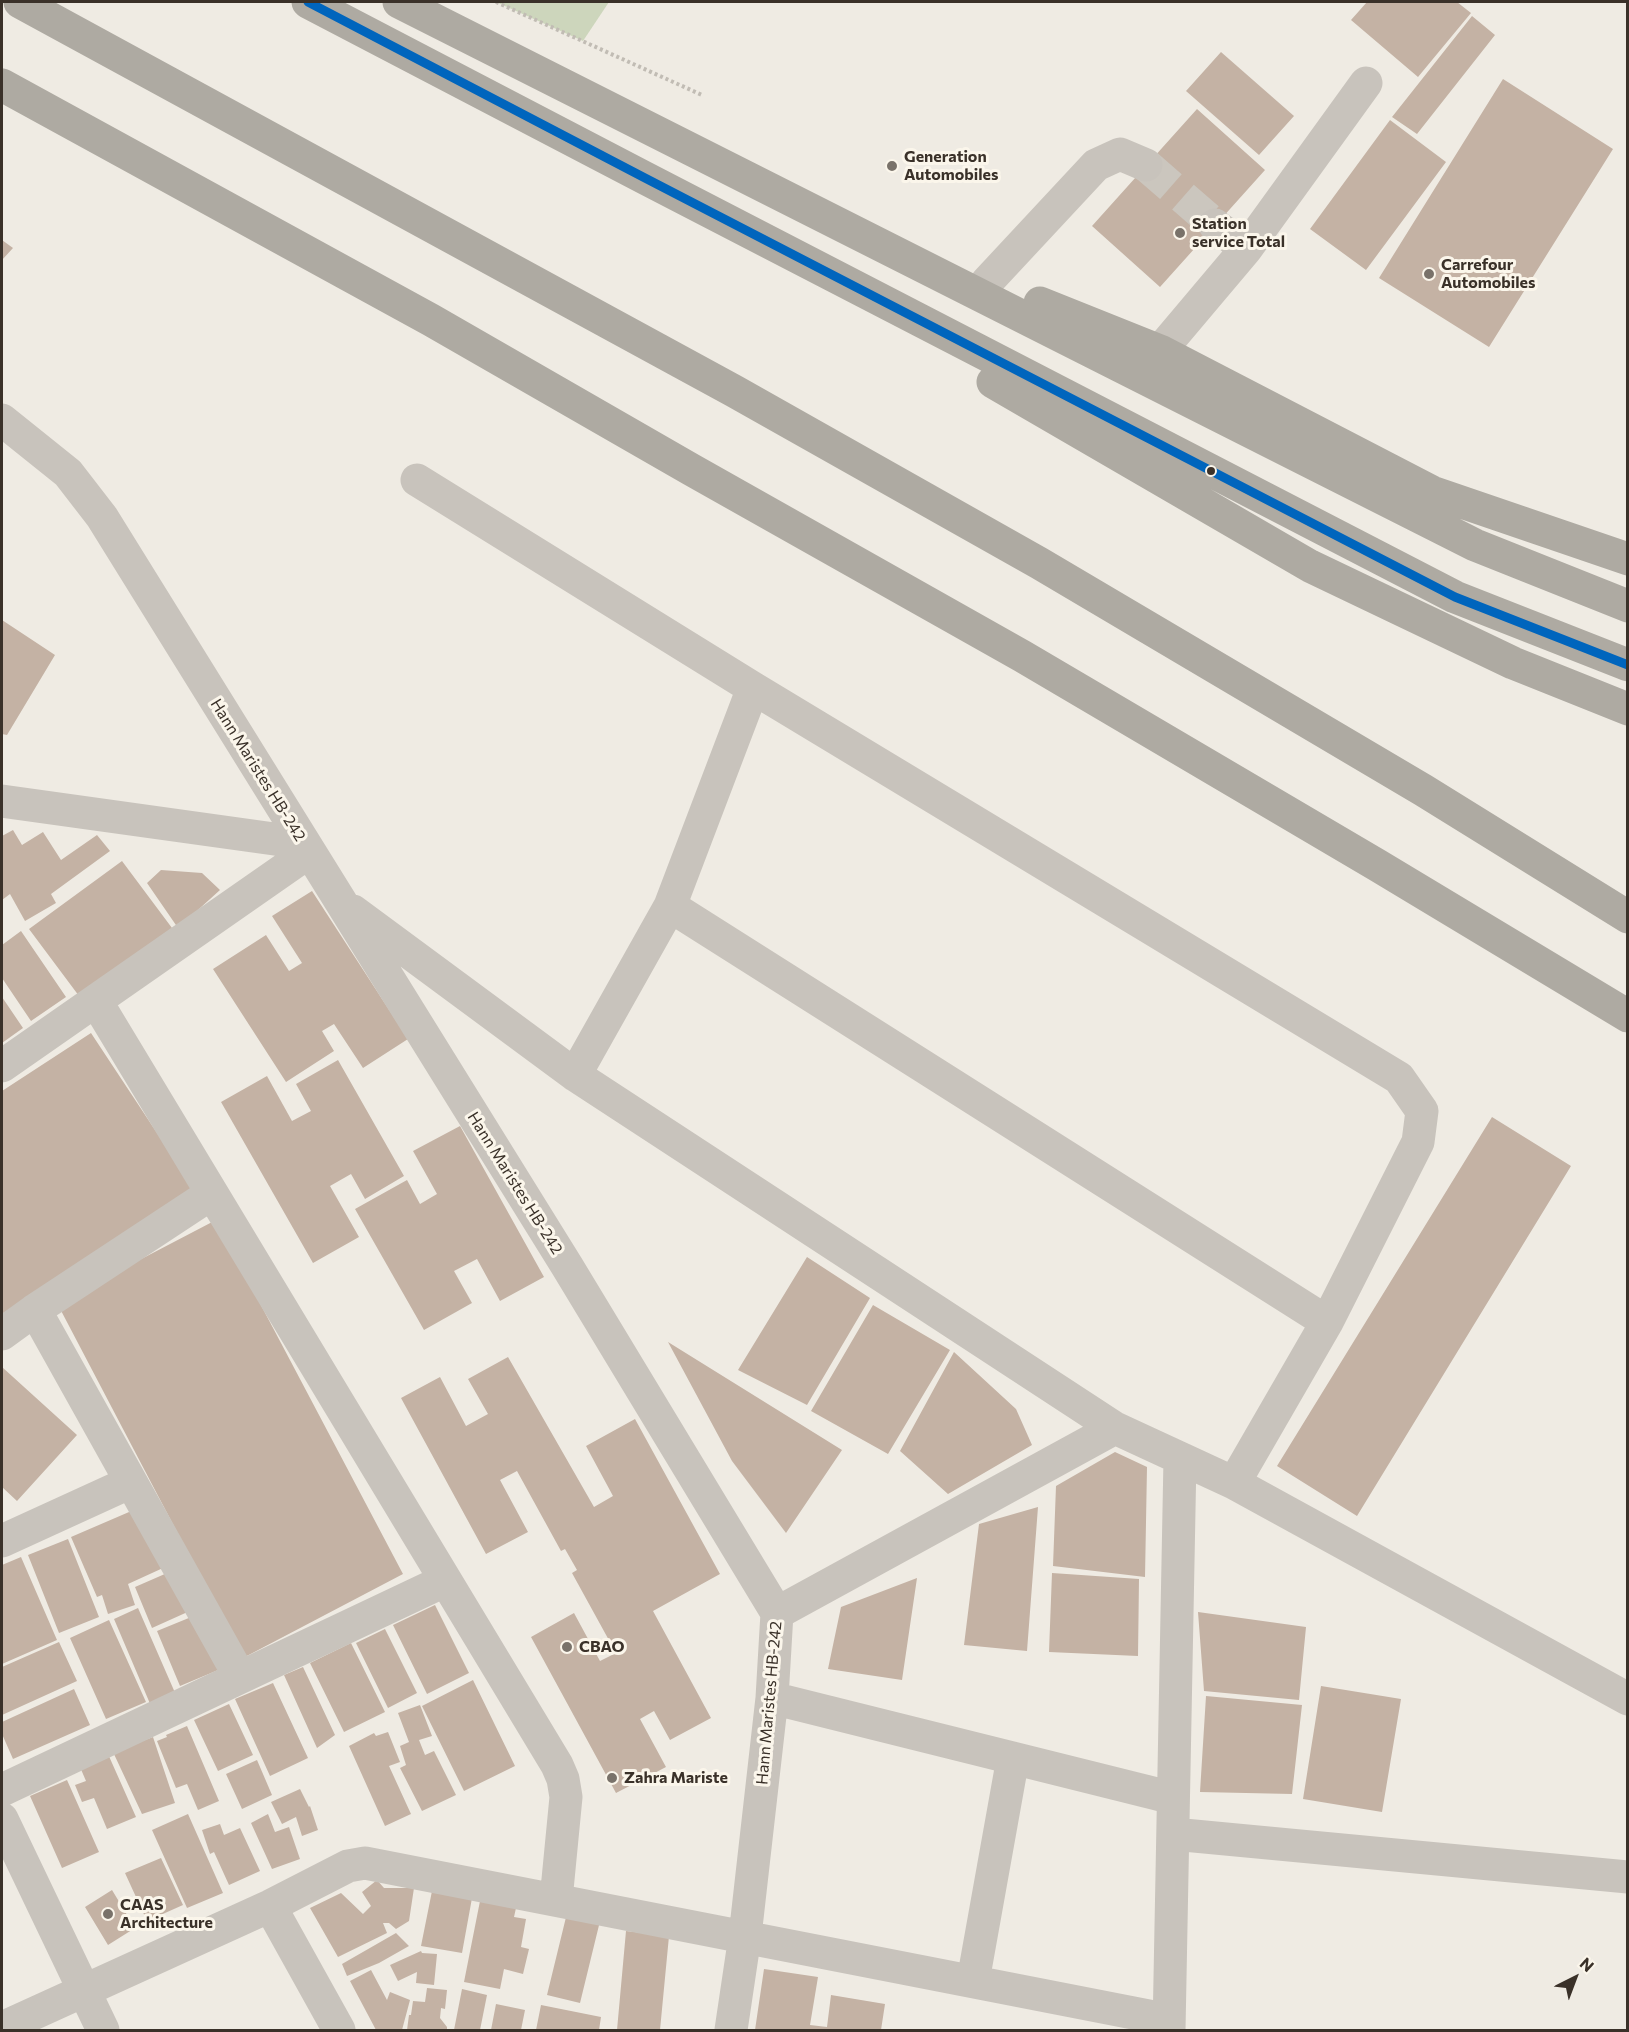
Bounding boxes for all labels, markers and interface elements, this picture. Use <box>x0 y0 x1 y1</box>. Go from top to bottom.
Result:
place label: Generation Automobiles <box>904 147 998 185</box>
marker: Generation Automobiles <box>885 159 899 173</box>
place label: Station service Total <box>1192 214 1285 252</box>
marker: Station service Total <box>1173 226 1187 240</box>
place label: Carrefour Automobiles <box>1441 255 1535 293</box>
marker: Carrefour Automobiles <box>1422 267 1436 281</box>
unlabelled marker <box>1205 465 1217 477</box>
street label: Hann Maristes HB-242 <box>206 695 310 845</box>
street label: Hann Maristes HB-242 <box>463 1108 567 1258</box>
street label: Hann Maristes HB-242 <box>752 1620 786 1786</box>
place label: CBAO <box>579 1637 624 1657</box>
marker: CBAO <box>560 1640 574 1654</box>
place label: Zahra Mariste <box>624 1768 728 1788</box>
marker: Zahra Mariste <box>605 1771 619 1785</box>
place label: CAAS Architecture <box>120 1895 213 1933</box>
marker: CAAS Architecture <box>101 1907 115 1921</box>
north arrow <box>1545 1948 1605 2008</box>
text: N <box>1577 1953 1598 1975</box>

